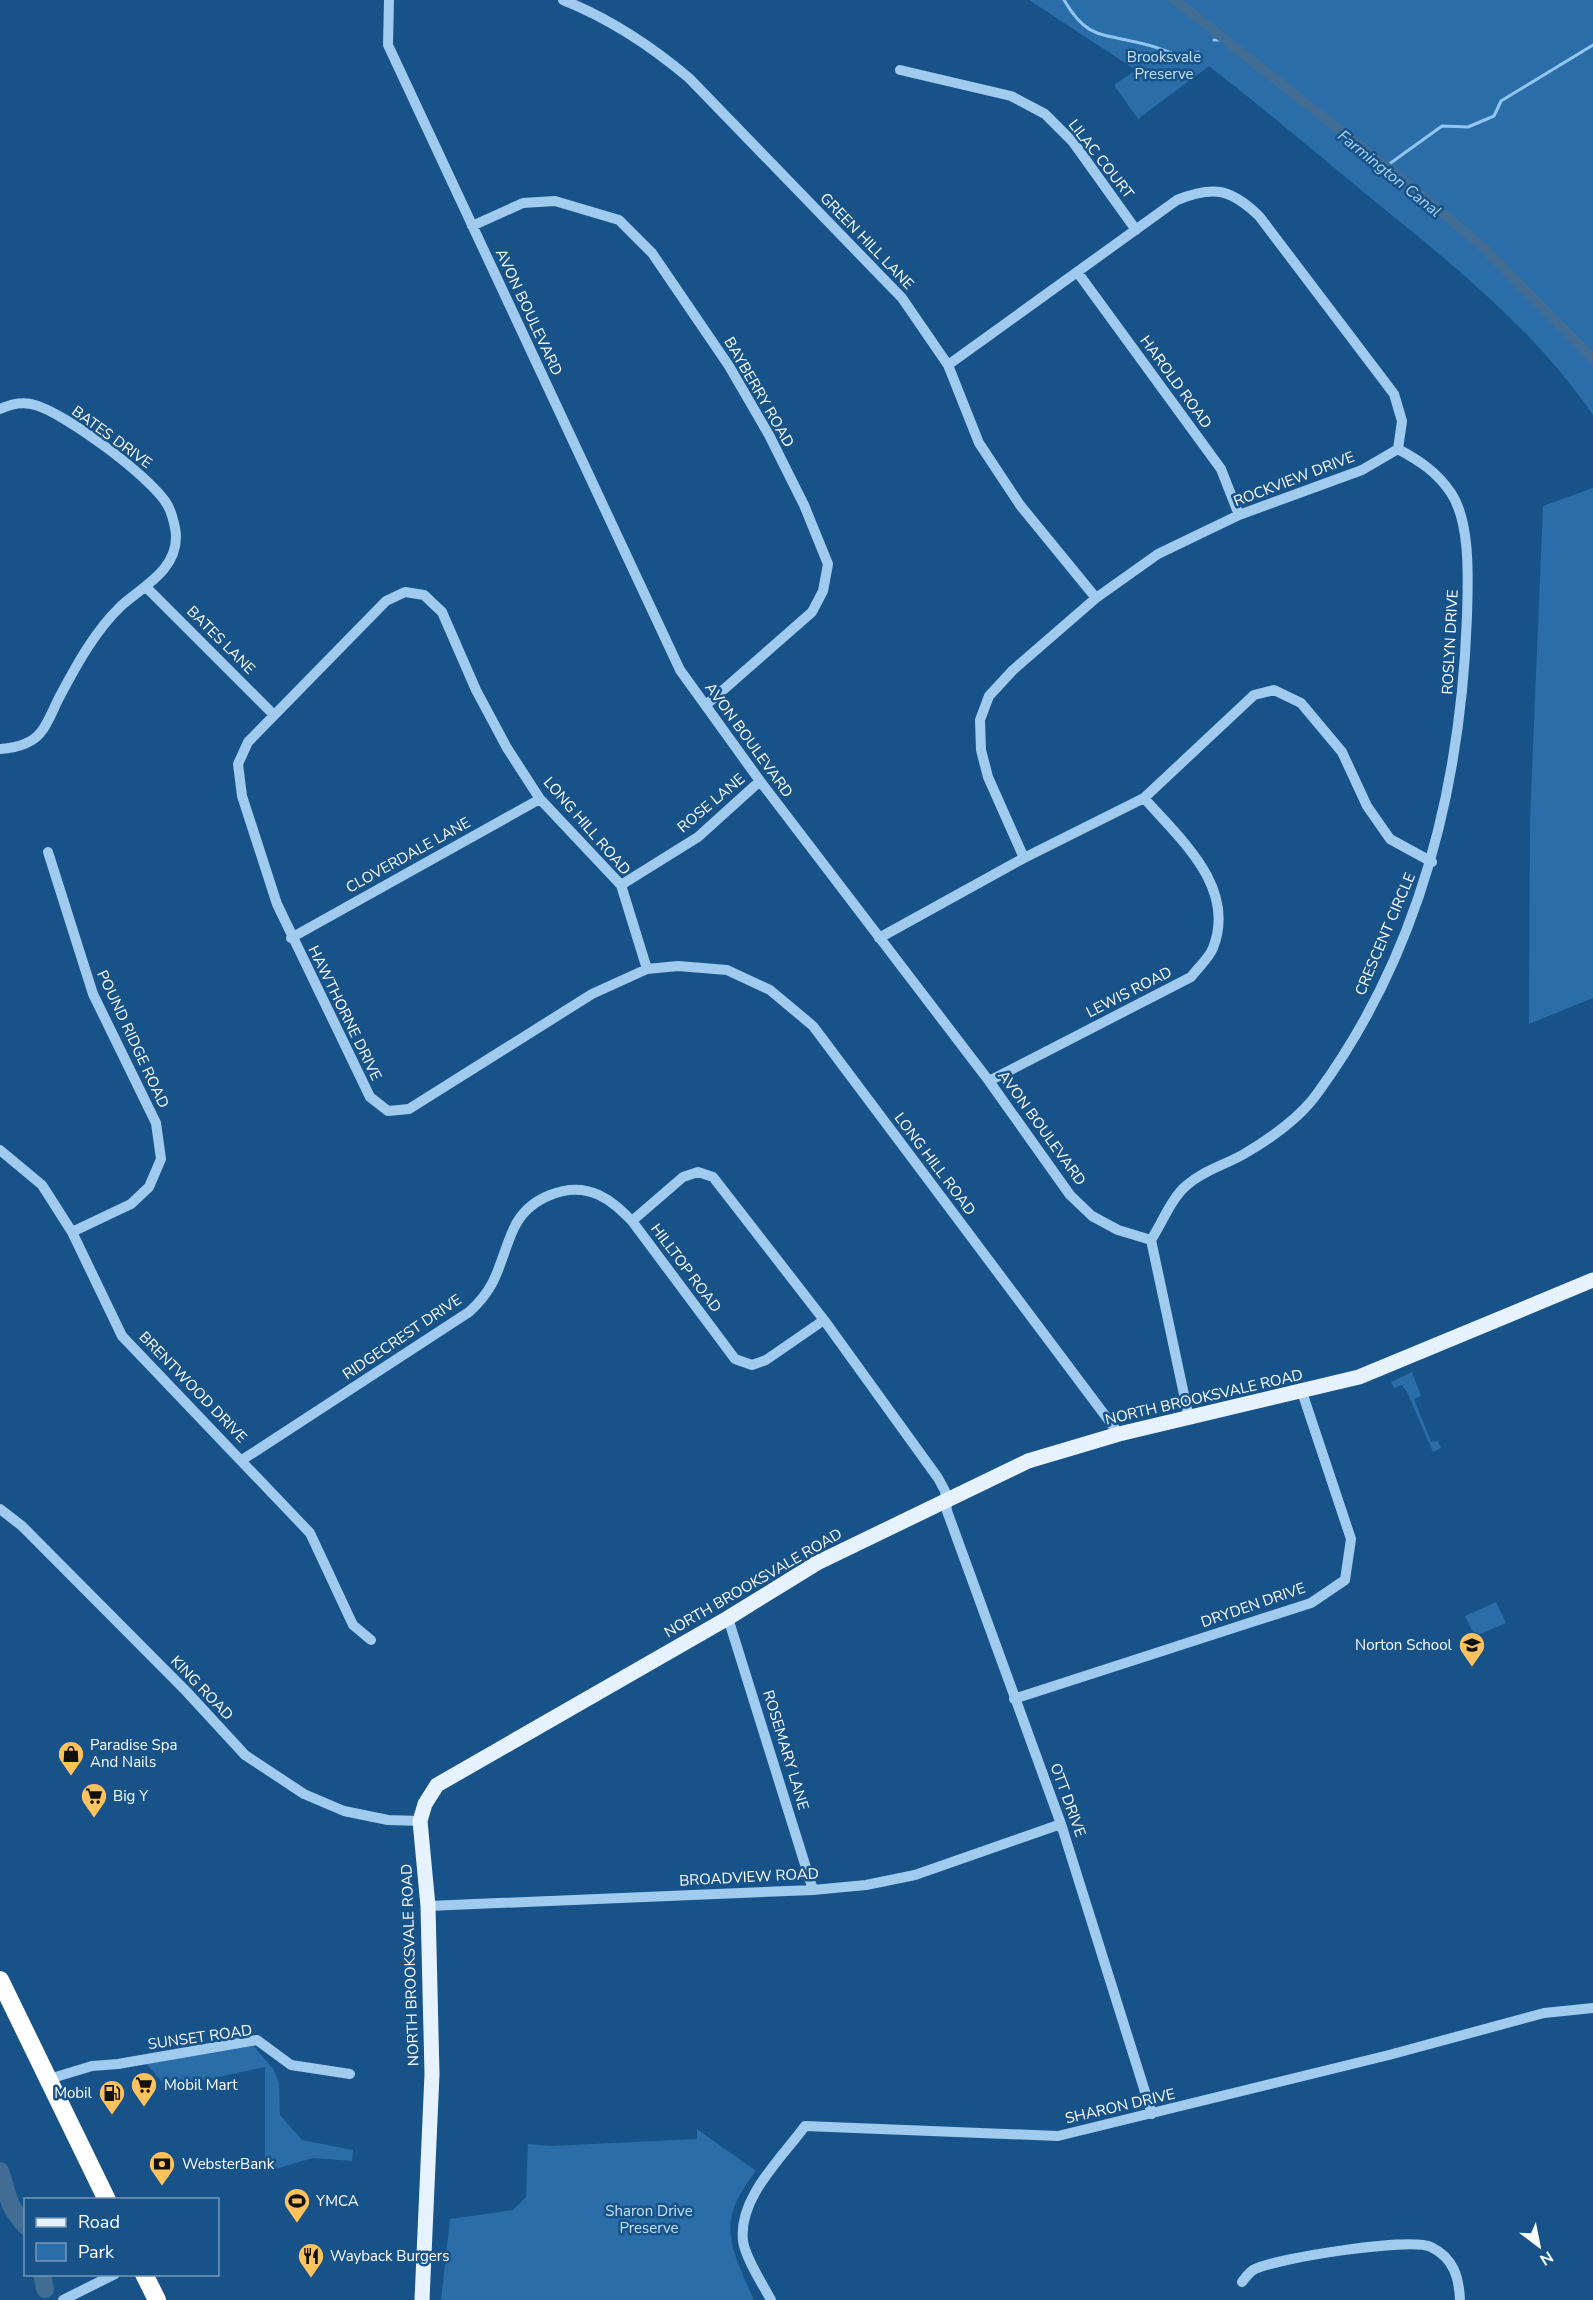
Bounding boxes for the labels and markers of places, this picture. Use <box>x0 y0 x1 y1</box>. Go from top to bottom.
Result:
school or university icon: Norton School <box>1457 1630 1487 1668</box>
place label: Norton School <box>1355 1635 1453 1655</box>
place label: Paradise Spa And Nails <box>90 1735 178 1772</box>
shop icon: Paradise Spa And Nails <box>56 1739 86 1777</box>
supermarket icon: Big Y <box>79 1781 109 1819</box>
place label: Big Y <box>113 1786 149 1806</box>
supermarket icon: Mobil Mart <box>129 2070 159 2108</box>
place label: Mobil Mart <box>164 2075 238 2095</box>
fuel station icon: Mobil <box>97 2078 127 2116</box>
place label: Mobil <box>54 2083 93 2103</box>
bank icon: WebsterBank <box>147 2149 177 2187</box>
place label: WebsterBank <box>182 2154 275 2174</box>
sports icon: YMCA <box>282 2186 312 2224</box>
place label: YMCA <box>315 2191 359 2211</box>
restaurant icon: Wayback Burgers <box>296 2241 326 2279</box>
place label: Wayback Burgers <box>330 2246 449 2266</box>

